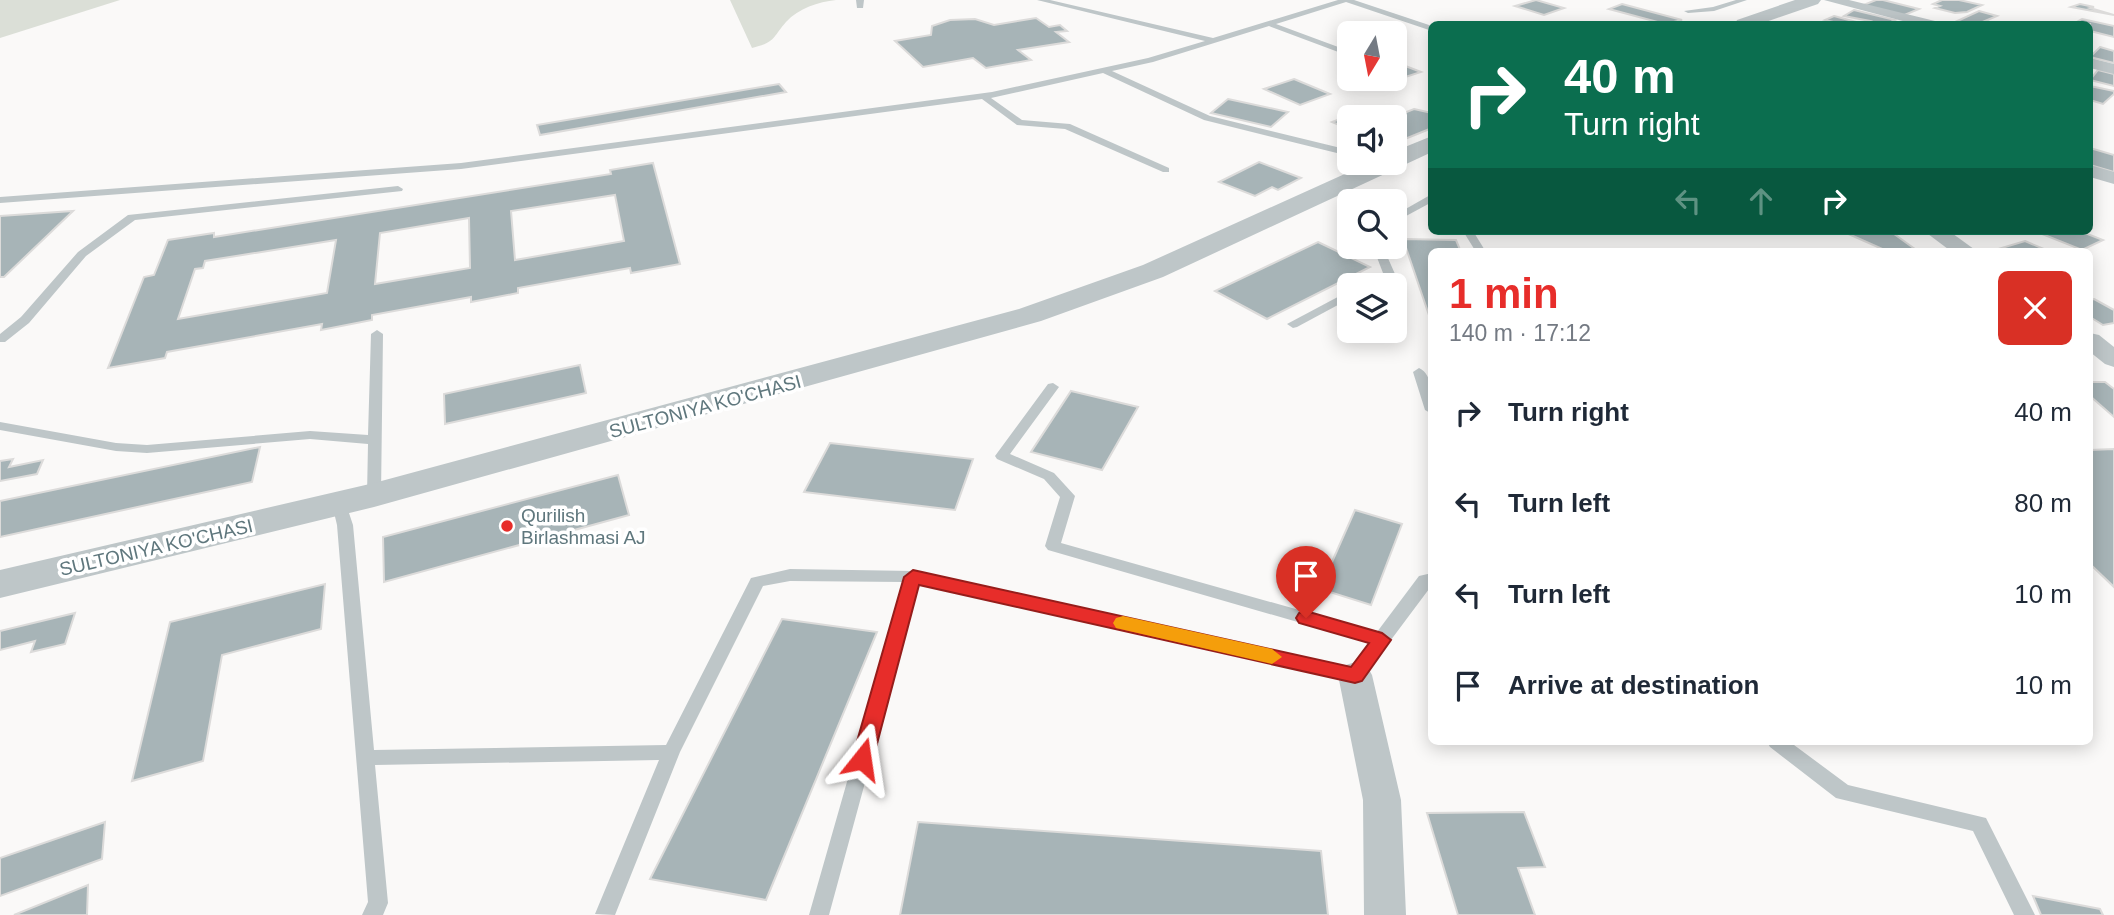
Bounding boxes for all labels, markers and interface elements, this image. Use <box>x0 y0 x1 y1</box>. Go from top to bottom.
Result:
north arrow <box>1337 21 1407 91</box>
map controls <box>1337 21 1407 343</box>
icon: right <box>1449 49 1540 140</box>
text: 40 m <box>1564 49 1676 103</box>
button: sound <box>1337 105 1407 175</box>
text: Turn right <box>1564 106 1700 142</box>
icon: left <box>1669 182 1707 220</box>
icon: ahead <box>1742 182 1780 220</box>
icon: right <box>1815 182 1853 220</box>
button: search <box>1337 189 1407 259</box>
text: 1 min <box>1449 270 1559 317</box>
button: close <box>1998 271 2072 345</box>
button: layers <box>1337 273 1407 343</box>
text: 140 m · 17:12 <box>1449 320 1591 346</box>
street label: SULTONIYA KO'CHASI <box>607 371 803 442</box>
icon: right <box>1449 394 1487 432</box>
text: Turn right <box>1508 397 1629 427</box>
text: 40 m <box>2014 397 2072 427</box>
icon: left <box>1449 485 1487 523</box>
text: Turn left <box>1508 488 1610 518</box>
text: 80 m <box>2014 488 2072 518</box>
place label: Qurilish Birlashmasi AJ <box>521 505 646 548</box>
street label: SULTONIYA KO'CHASI <box>57 515 255 580</box>
marker: Qurilish Birlashmasi AJ <box>499 518 515 534</box>
pin <box>1276 546 1336 618</box>
icon: arrive <box>1287 557 1325 595</box>
icon: left <box>1449 576 1487 614</box>
text: Turn left <box>1508 579 1610 609</box>
text: 10 m <box>2014 579 2072 609</box>
icon: arrive <box>1449 667 1487 705</box>
text: Arrive at destination <box>1508 670 1759 700</box>
text: 10 m <box>2014 670 2072 700</box>
position arrow <box>825 722 899 796</box>

